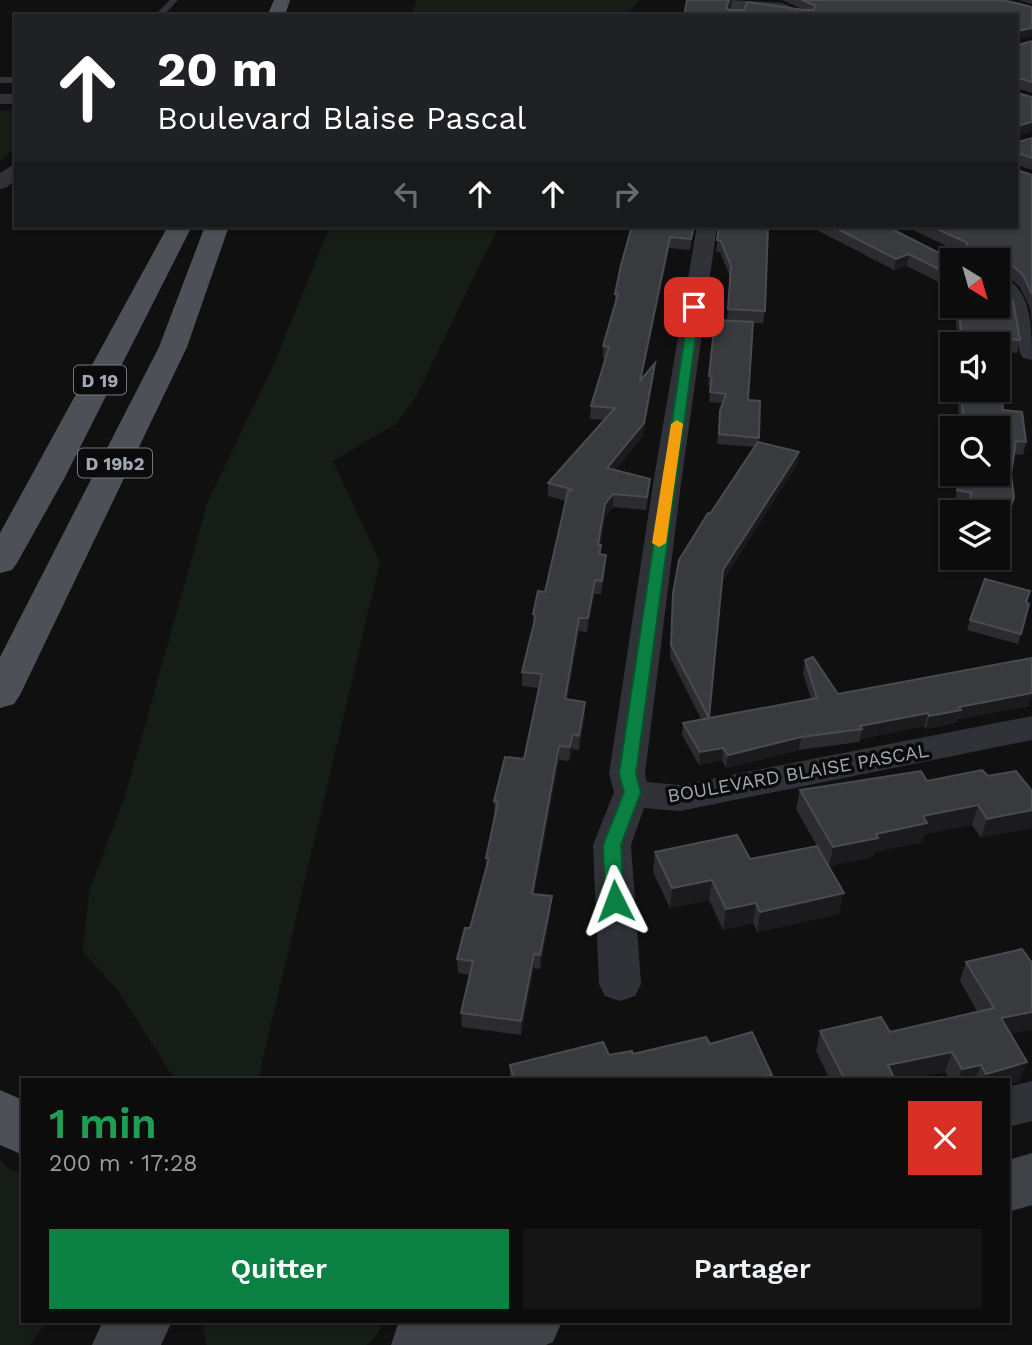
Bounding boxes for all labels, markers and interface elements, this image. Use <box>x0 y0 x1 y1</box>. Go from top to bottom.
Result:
text: 20 m <box>157 40 278 98</box>
icon: ahead <box>42 42 133 133</box>
text: Boulevard Blaise Pascal <box>157 99 526 137</box>
icon: left <box>388 175 426 213</box>
icon: ahead <box>461 175 499 213</box>
icon: ahead <box>534 175 572 213</box>
icon: right <box>607 175 645 213</box>
north arrow <box>940 248 1010 318</box>
map controls <box>940 248 1010 570</box>
pin <box>664 277 724 337</box>
icon: arrive <box>675 288 713 326</box>
button: sound <box>940 332 1010 402</box>
road number: D 19 <box>74 366 126 394</box>
button: search <box>940 416 1010 486</box>
road number: D 19b2 <box>78 448 152 477</box>
button: layers <box>940 500 1010 570</box>
street label: BOULEVARD BLAISE PASCAL <box>666 739 930 807</box>
position arrow <box>578 864 652 938</box>
text: 1 min <box>49 1099 157 1148</box>
button: close <box>908 1101 982 1175</box>
text: 200 m · 17:28 <box>49 1150 197 1177</box>
button: Quitter <box>49 1229 509 1309</box>
button: Partager <box>523 1229 982 1309</box>

